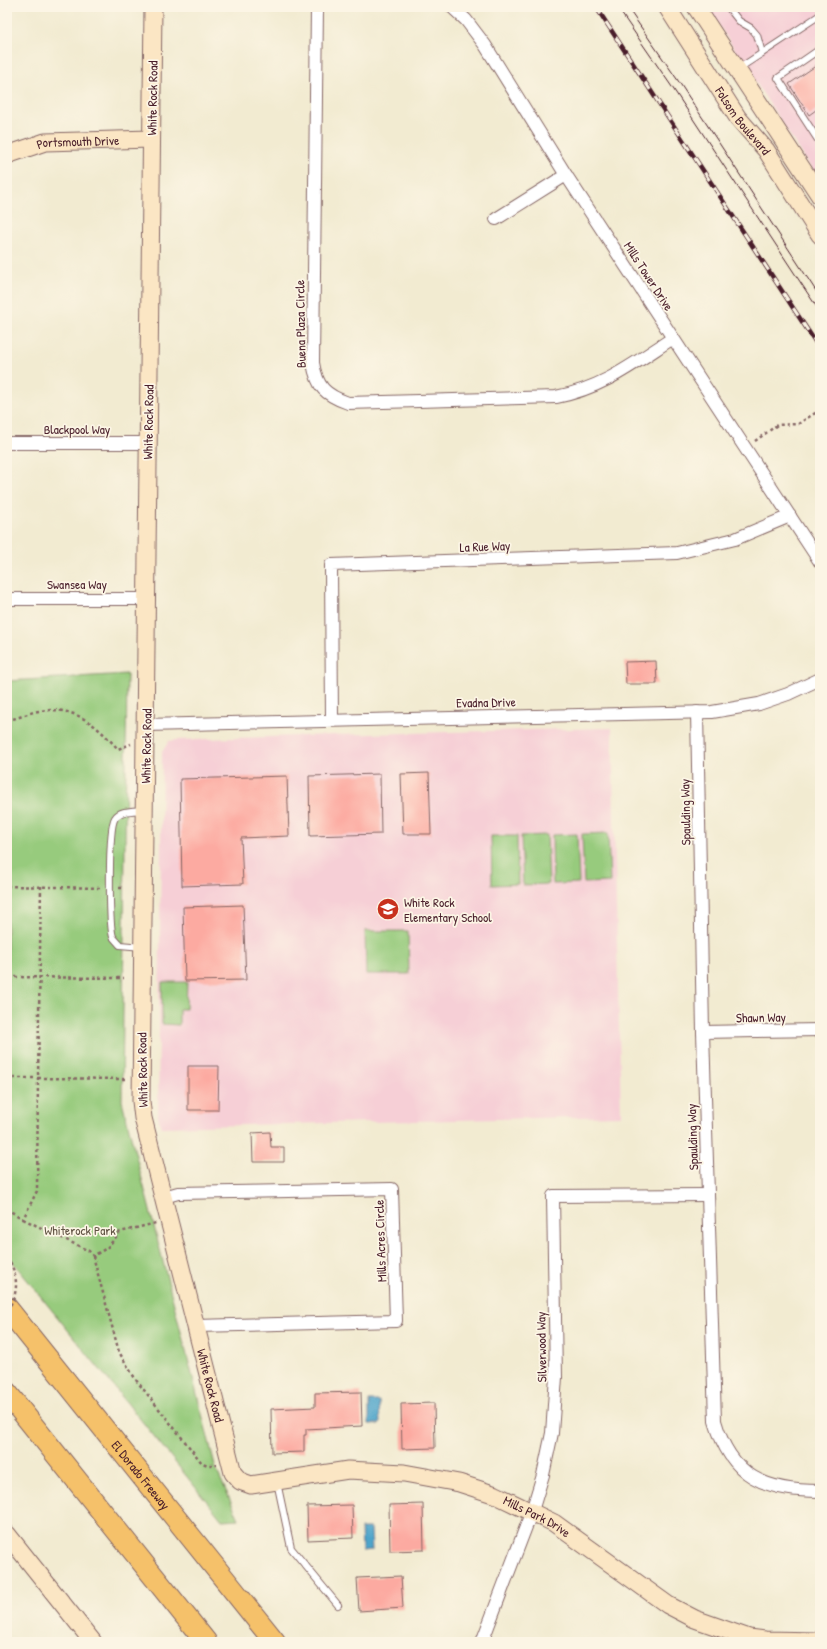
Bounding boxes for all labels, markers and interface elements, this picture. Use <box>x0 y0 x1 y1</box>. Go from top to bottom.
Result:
street label: White Rock Road <box>142 60 162 136</box>
street label: Folsom Boulevard <box>711 82 776 158</box>
street label: Portsmouth Drive <box>34 131 119 153</box>
street label: Mills Tower Drive <box>620 238 678 314</box>
street label: Buena Plaza Circle <box>290 280 310 368</box>
street label: White Rock Road <box>138 384 158 460</box>
street label: Blackpool Way <box>44 420 111 438</box>
street label: La Rue Way <box>459 536 511 556</box>
street label: Swansea Way <box>47 575 107 593</box>
street label: Evadna Drive <box>456 692 516 712</box>
street label: White Rock Road <box>136 708 156 784</box>
street label: Spaulding Way <box>675 778 695 845</box>
place label: White Rock Elementary School <box>404 893 492 926</box>
school or university icon: White Rock Elementary School <box>375 896 401 922</box>
street label: Shawn Way <box>736 1008 787 1026</box>
street label: White Rock Road <box>132 1032 152 1108</box>
street label: Spaulding Way <box>682 1103 702 1171</box>
street label: Mills Acres Circle <box>370 1199 390 1283</box>
park label: Whiterock Park <box>44 1221 116 1239</box>
street label: Silverwood Way <box>531 1311 551 1383</box>
street label: White Rock Road <box>193 1347 229 1424</box>
street label: El Dorado Freeway <box>108 1437 175 1514</box>
street label: Mills Park Drive <box>501 1491 574 1541</box>

